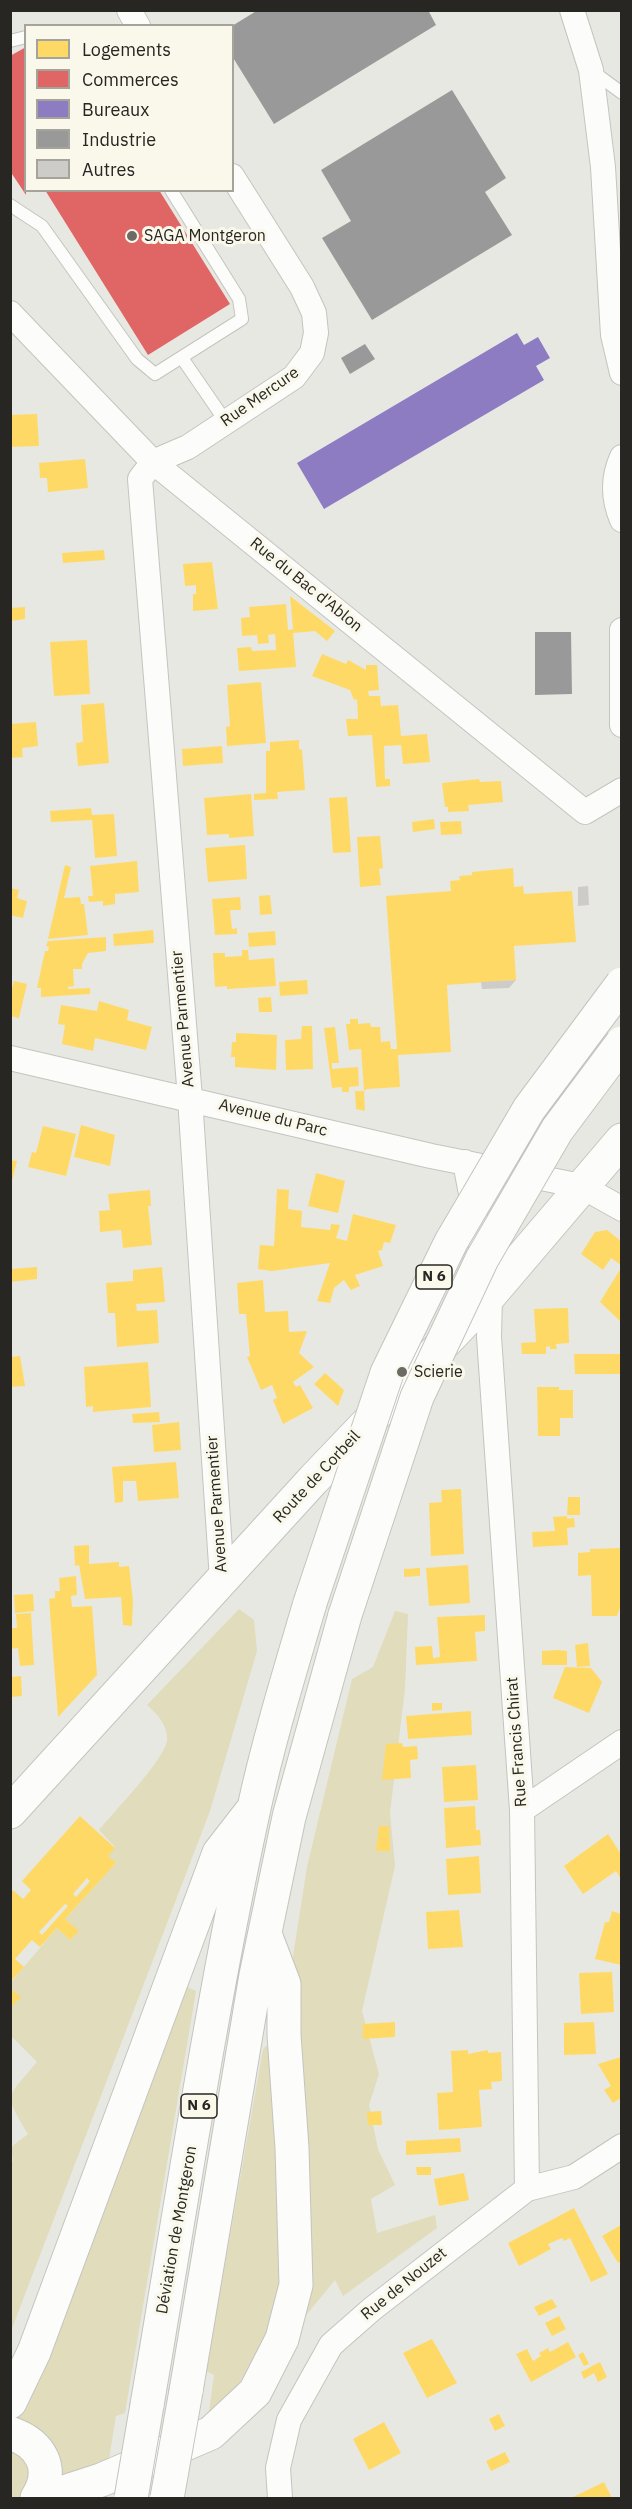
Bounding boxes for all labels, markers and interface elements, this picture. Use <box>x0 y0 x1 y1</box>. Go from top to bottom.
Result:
legend <box>24 24 234 192</box>
text: Logements <box>82 38 171 61</box>
text: Commerces <box>82 68 179 91</box>
text: Bureaux <box>82 98 149 121</box>
text: Industrie <box>82 128 156 151</box>
text: Autres <box>82 158 135 181</box>
place label: SAGA Montgeron <box>144 226 266 246</box>
marker: SAGA Montgeron <box>125 229 139 243</box>
street label: Rue Mercure <box>217 363 303 431</box>
street label: Rue du Bac d'Ablon <box>246 534 366 636</box>
street label: Avenue Parmentier <box>167 950 199 1088</box>
street label: Avenue du Parc <box>217 1095 329 1141</box>
road number: N 6 <box>416 1265 452 1289</box>
place label: Scierie <box>414 1362 463 1382</box>
marker: Scierie <box>395 1365 409 1379</box>
street label: Route de Corbeil <box>269 1427 365 1527</box>
street label: Avenue Parmentier <box>203 1435 231 1573</box>
street label: Rue Francis Chirat <box>503 1676 531 1808</box>
road number: N 6 <box>181 2094 217 2118</box>
street label: Déviation de Montgeron <box>153 2144 201 2316</box>
street label: Rue de Nouzet <box>357 2244 451 2324</box>

